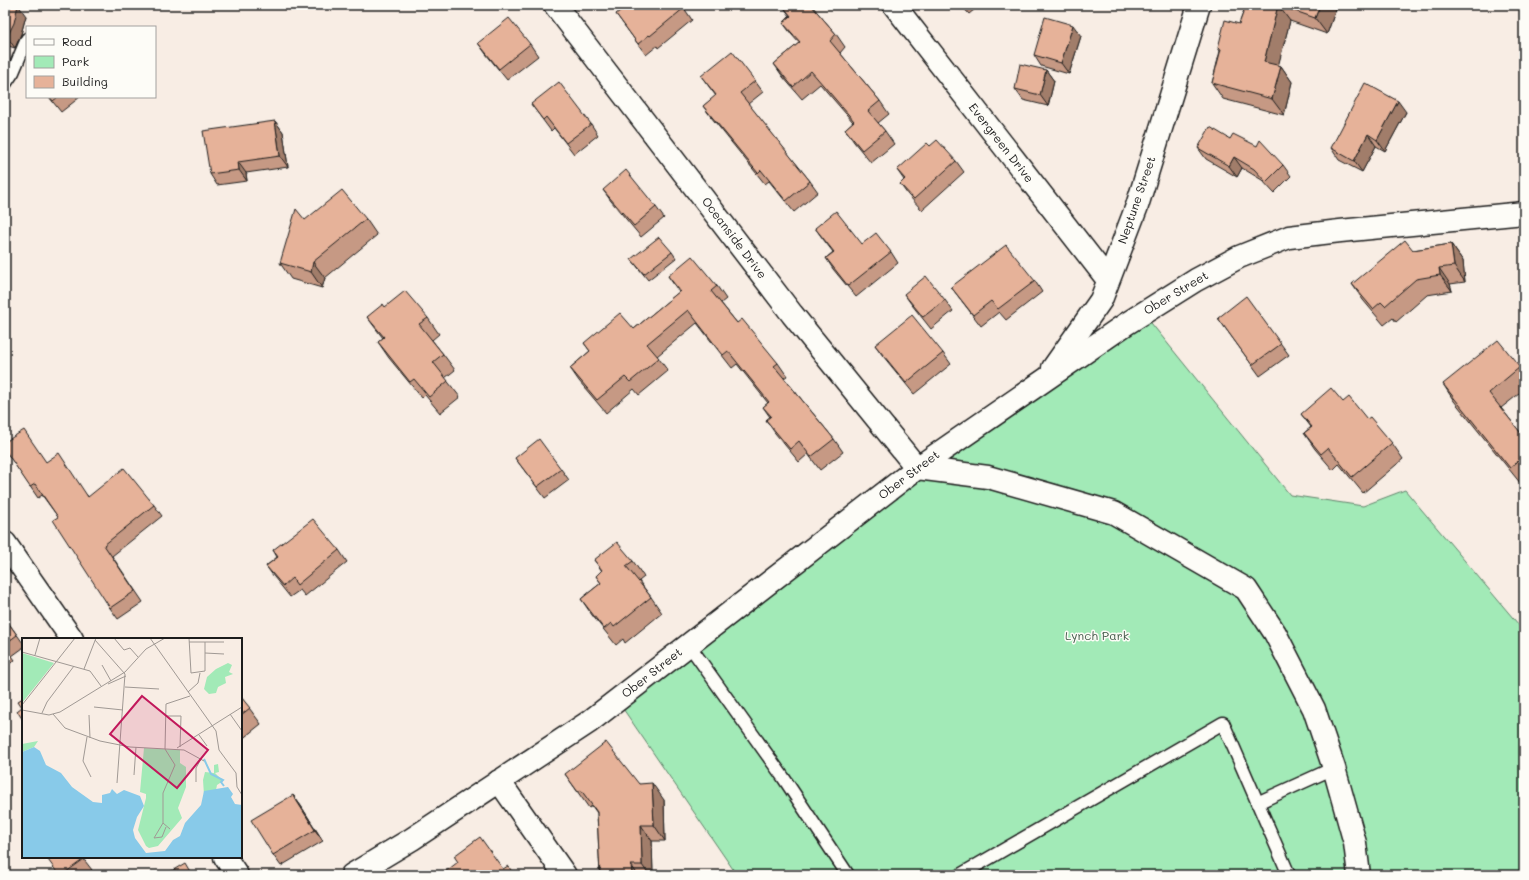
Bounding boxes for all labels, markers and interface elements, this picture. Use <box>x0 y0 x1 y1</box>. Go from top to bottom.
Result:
legend <box>26 26 156 98</box>
text: Road <box>62 33 92 49</box>
text: Park <box>62 53 89 69</box>
text: Building <box>62 73 108 89</box>
street label: Evergreen Drive <box>966 99 1038 185</box>
street label: Neptune Street <box>1114 154 1159 246</box>
street label: Oceanside Drive <box>699 193 771 281</box>
street label: Ober Street <box>1140 267 1211 318</box>
street label: Ober Street <box>875 446 942 502</box>
park label: Lynch Park <box>1065 627 1129 643</box>
inset map <box>22 638 242 858</box>
street label: Ober Street <box>618 644 685 701</box>

